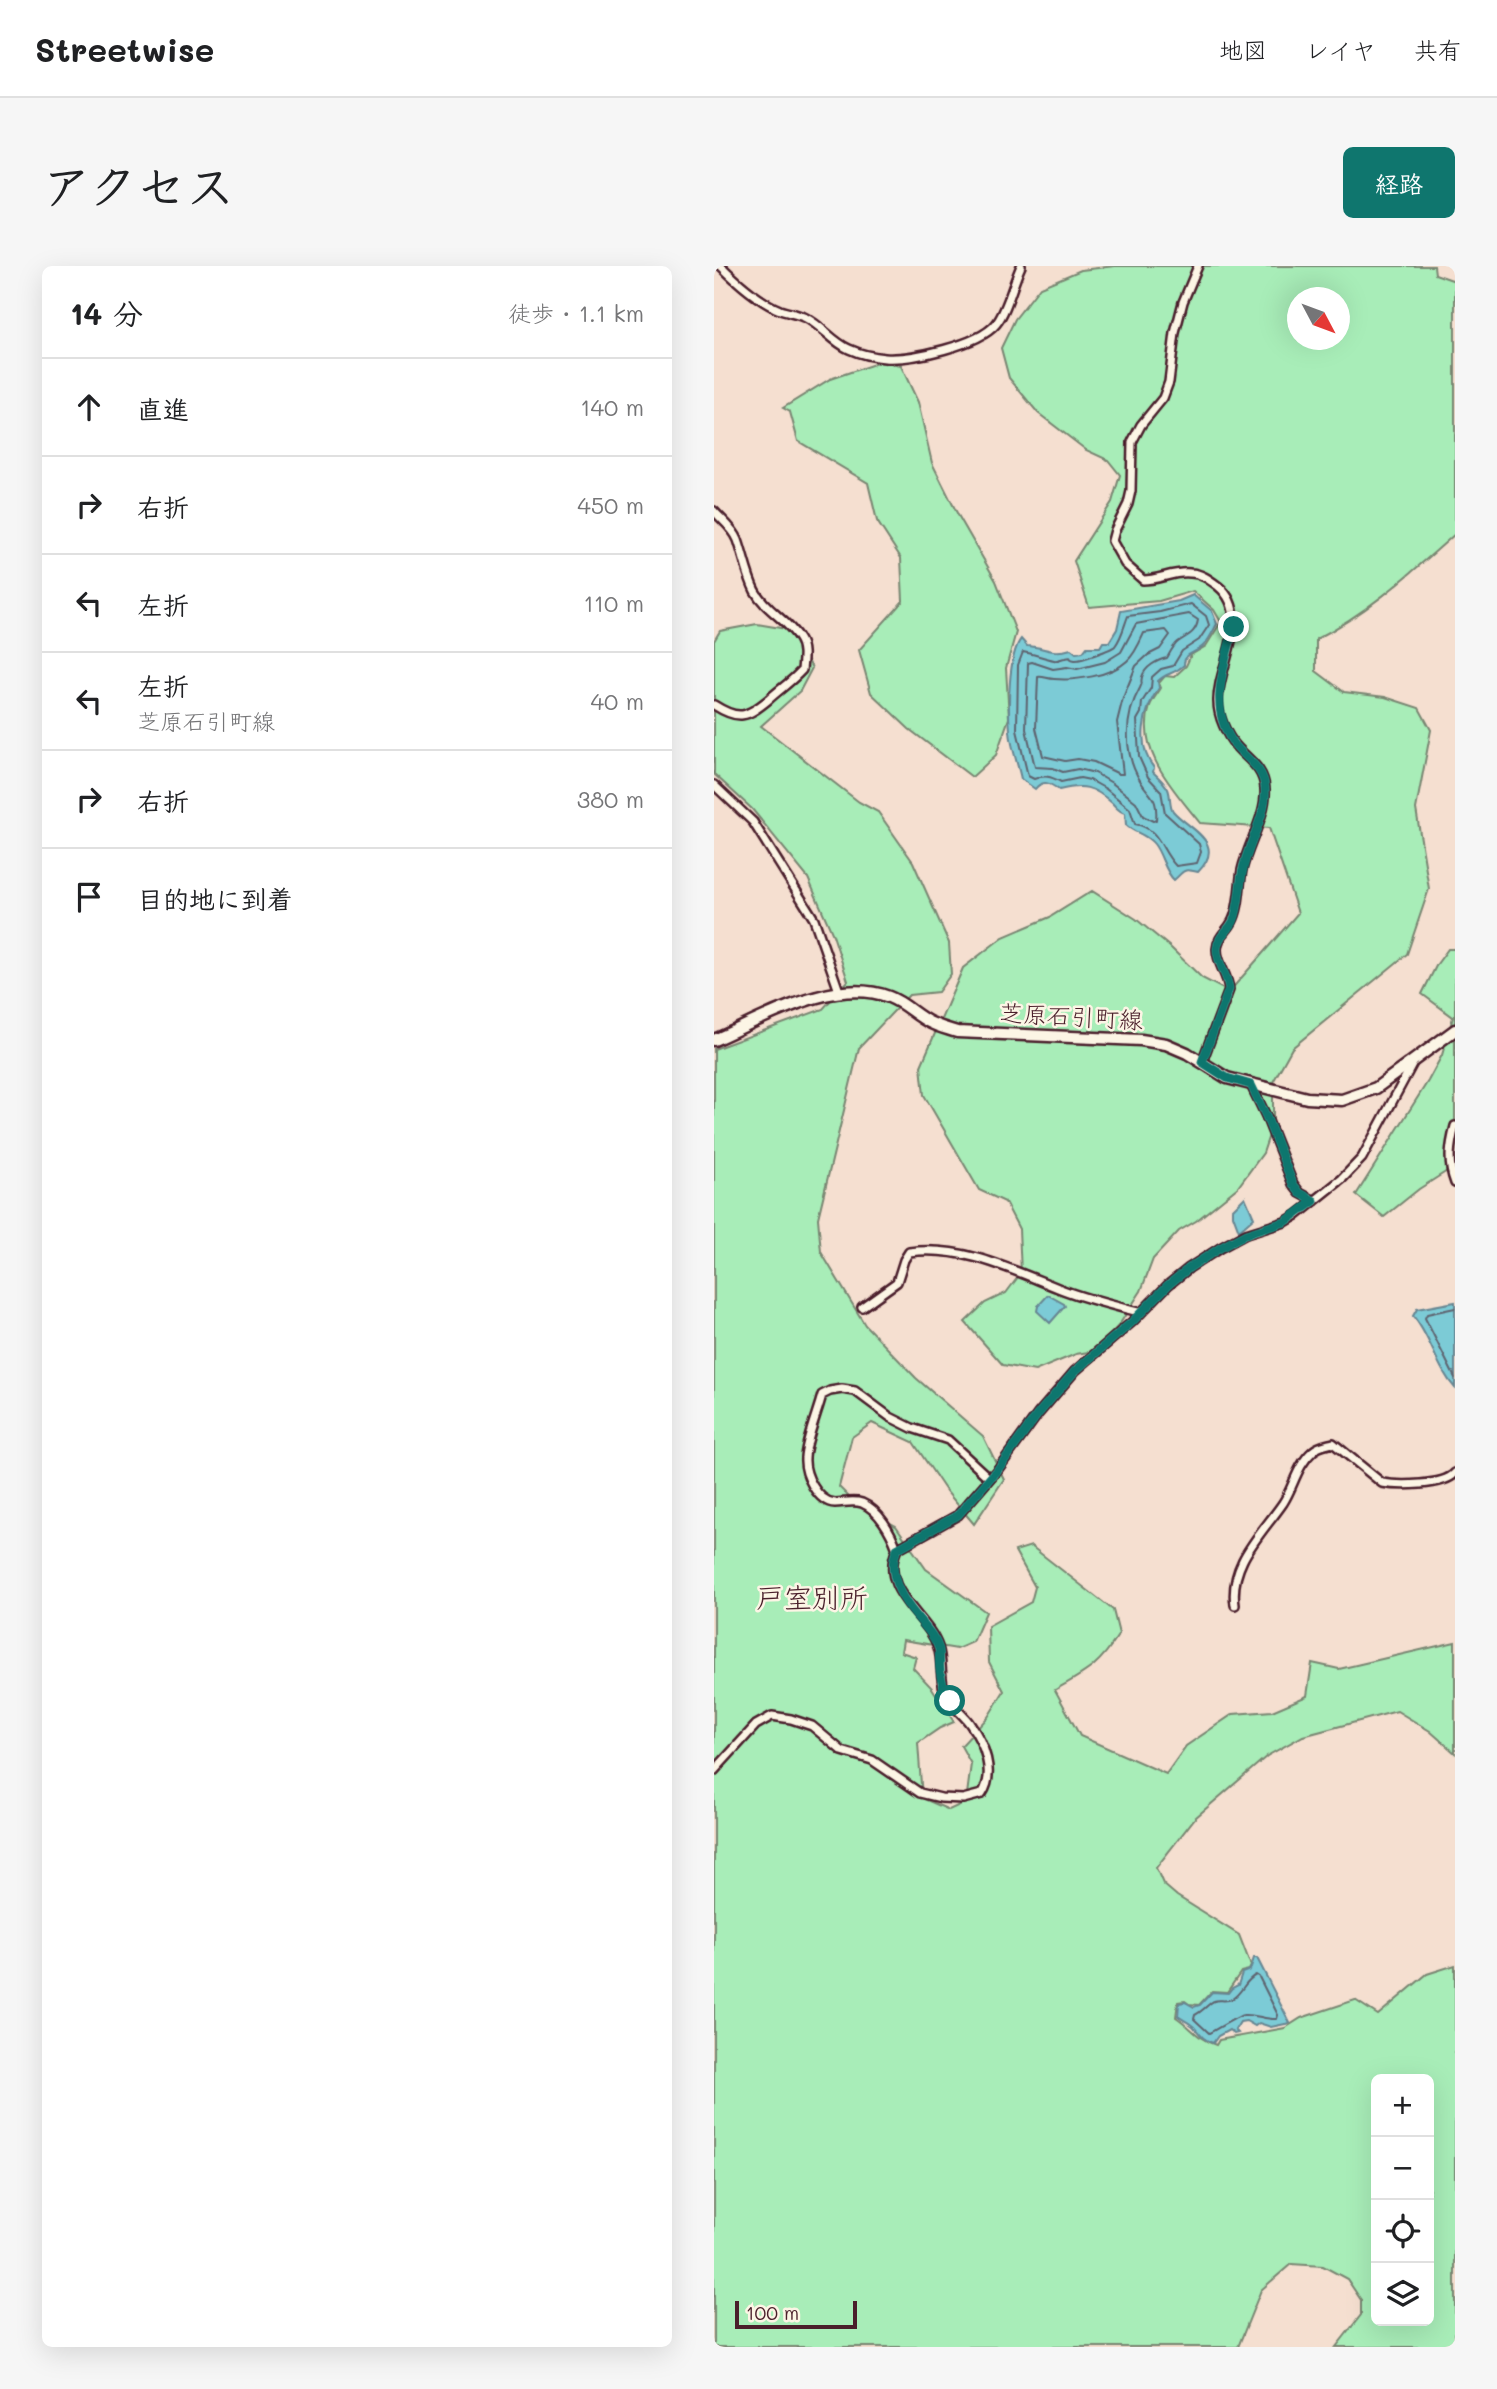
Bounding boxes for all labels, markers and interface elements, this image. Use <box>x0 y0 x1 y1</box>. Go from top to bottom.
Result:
text: Streetwise <box>35 27 214 70</box>
text: 地図 <box>1219 34 1267 65</box>
text: レイヤ <box>1305 34 1376 65</box>
text: 共有 <box>1414 34 1462 65</box>
button: 経路 <box>1343 147 1455 218</box>
text: アクセス <box>42 153 235 216</box>
north arrow <box>1287 287 1350 350</box>
text: 14 分 <box>70 293 143 333</box>
text: 徒歩 · 1.1 km <box>508 298 644 328</box>
icon: ahead <box>70 388 108 426</box>
text: 直進 <box>137 392 189 426</box>
text: 140 m <box>580 392 644 422</box>
icon: right <box>70 486 108 524</box>
text: 右折 <box>137 490 189 524</box>
text: 450 m <box>577 490 644 520</box>
icon: left <box>70 584 108 622</box>
text: 左折 <box>137 588 189 622</box>
text: 110 m <box>584 588 644 618</box>
route end <box>1218 611 1249 642</box>
text: 左折 <box>137 669 189 703</box>
icon: left <box>70 682 108 720</box>
text: 40 m <box>591 686 644 716</box>
text: 芝原石引町線 <box>137 706 275 736</box>
icon: right <box>70 780 108 818</box>
text: 右折 <box>137 784 189 818</box>
text: 380 m <box>577 784 644 814</box>
icon: arrive <box>70 878 108 916</box>
text: 目的地に到着 <box>137 882 293 916</box>
street label: 芝原石引町線 <box>998 996 1144 1035</box>
district label: 戸室別所 <box>756 1579 868 1615</box>
route start <box>934 1685 965 1716</box>
map controls <box>1371 2074 1434 2326</box>
button: + <box>1371 2074 1434 2137</box>
button: − <box>1371 2137 1434 2200</box>
button: locate <box>1371 2200 1434 2263</box>
button: layers <box>1371 2263 1434 2326</box>
scale bar <box>735 2298 858 2330</box>
text: 100 m <box>746 2300 799 2325</box>

